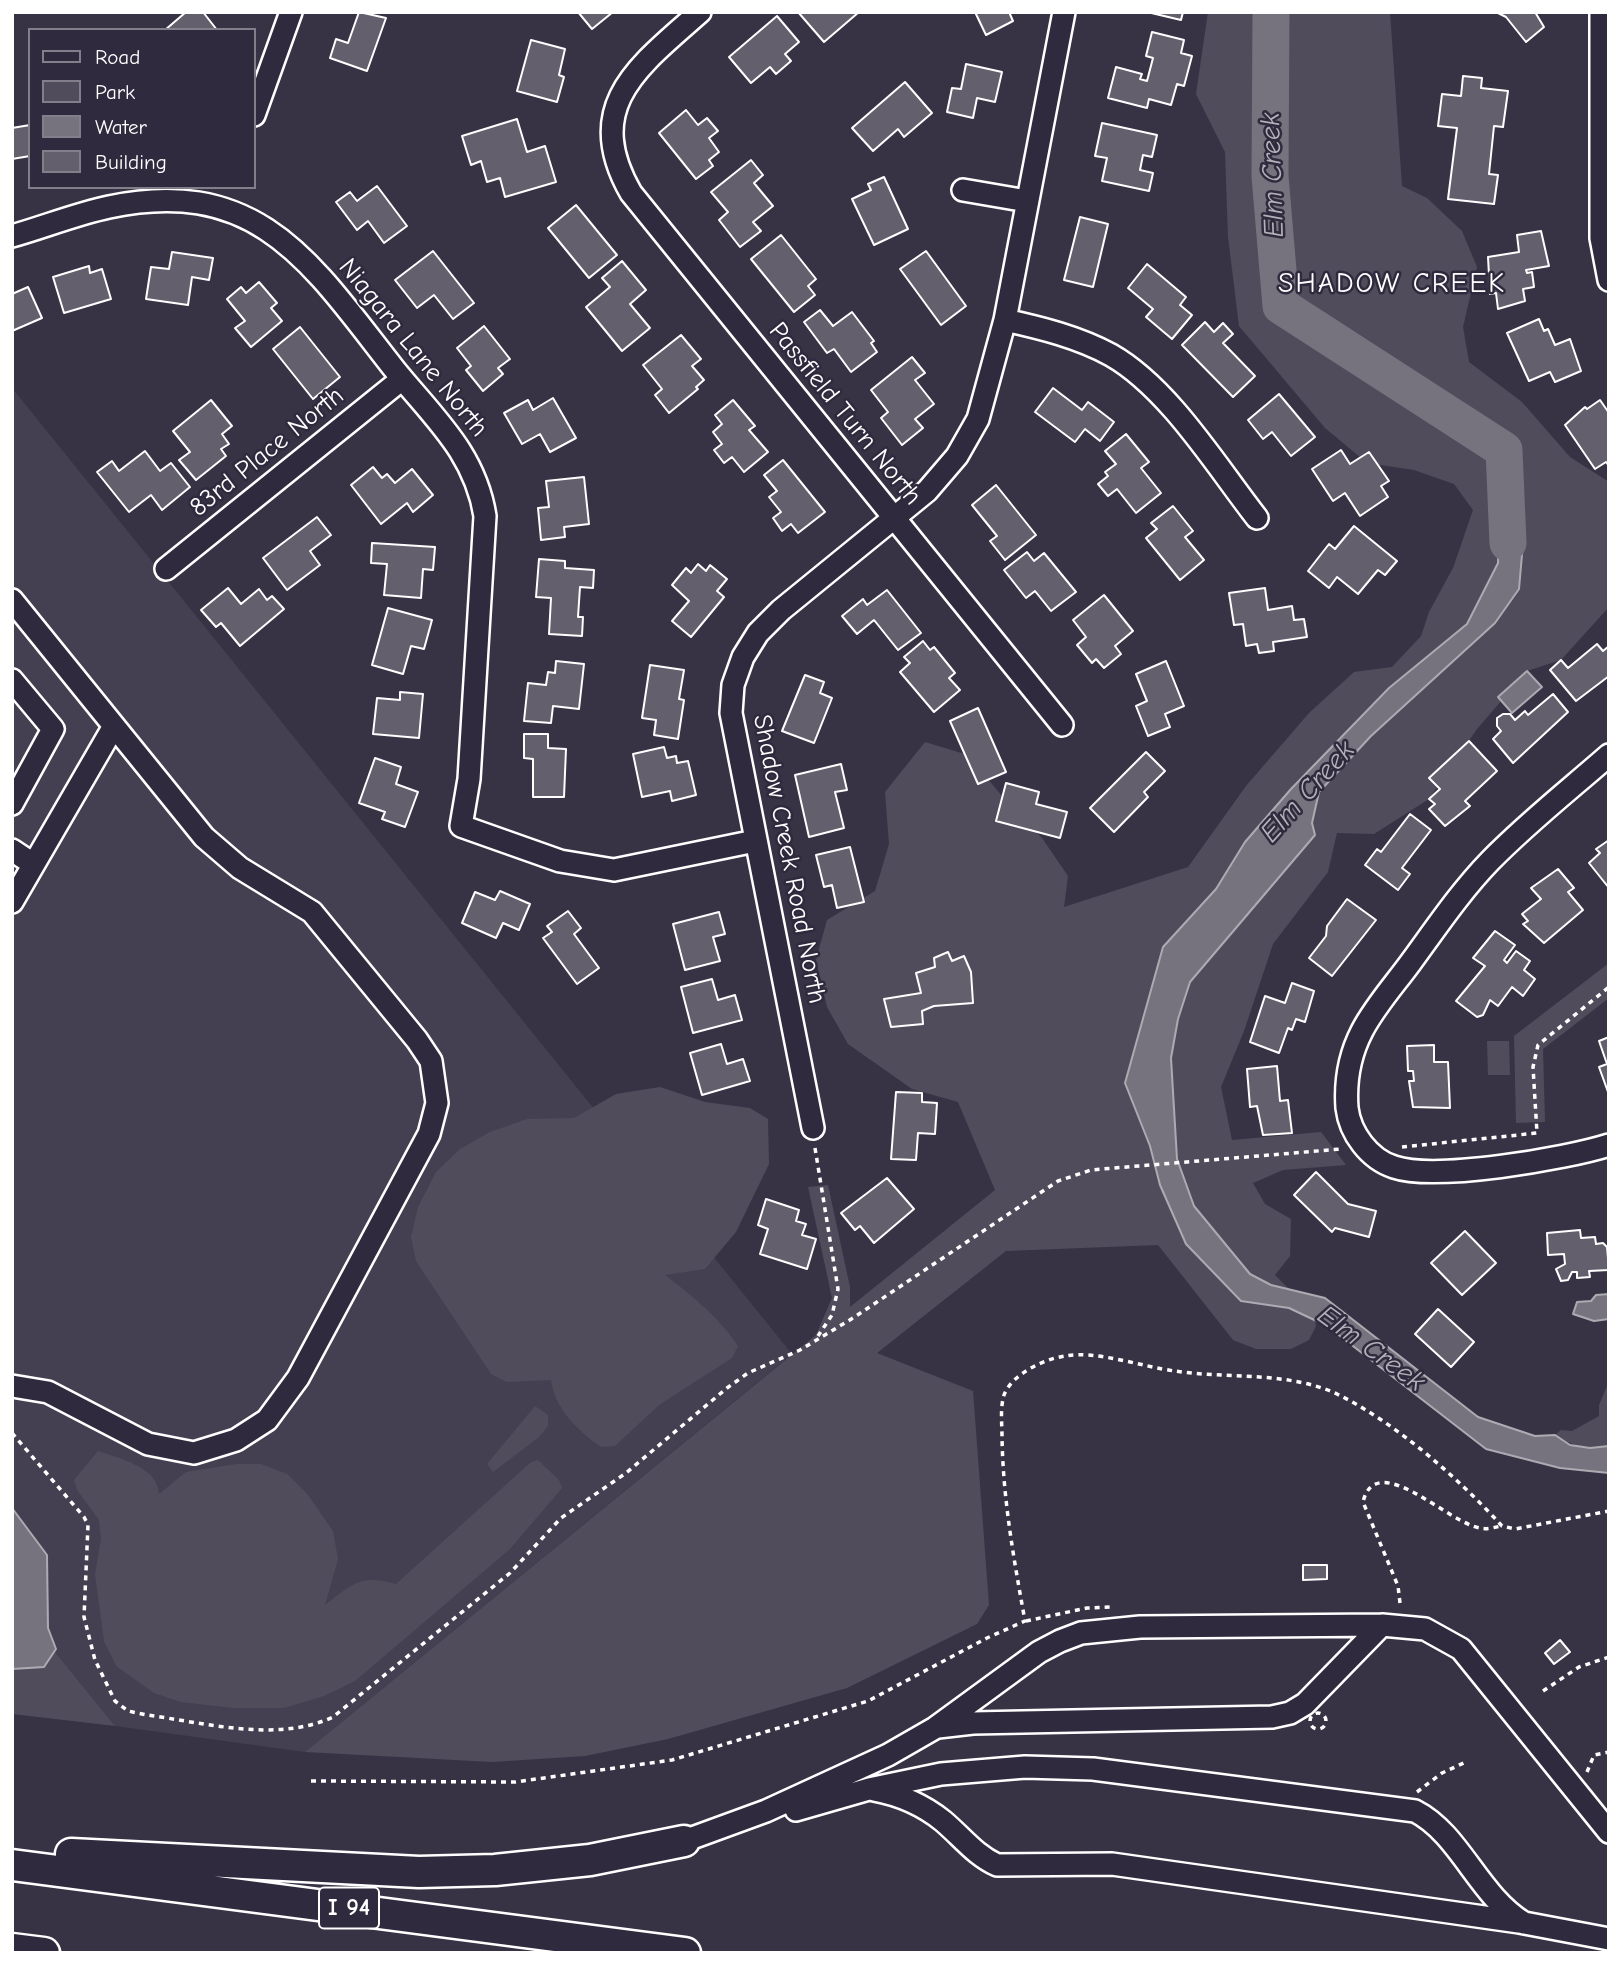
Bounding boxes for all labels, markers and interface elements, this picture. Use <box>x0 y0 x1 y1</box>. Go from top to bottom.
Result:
legend <box>28 28 256 189</box>
text: Road <box>95 45 140 69</box>
text: Park <box>95 80 135 104</box>
water label: Elm Creek <box>1254 112 1292 238</box>
text: Water <box>95 115 147 139</box>
text: Building <box>95 150 167 174</box>
street label: Niagara Lane North <box>332 253 494 443</box>
district label: SHADOW CREEK <box>1280 267 1504 301</box>
street label: Passfield Turn North <box>762 316 928 512</box>
street label: 83rd Place North <box>184 380 350 524</box>
street label: Shadow Creek Road North <box>746 712 832 1006</box>
water label: Elm Creek <box>1254 734 1362 850</box>
water label: Elm Creek <box>1311 1299 1431 1399</box>
road number: I 94 <box>319 1887 379 1928</box>

